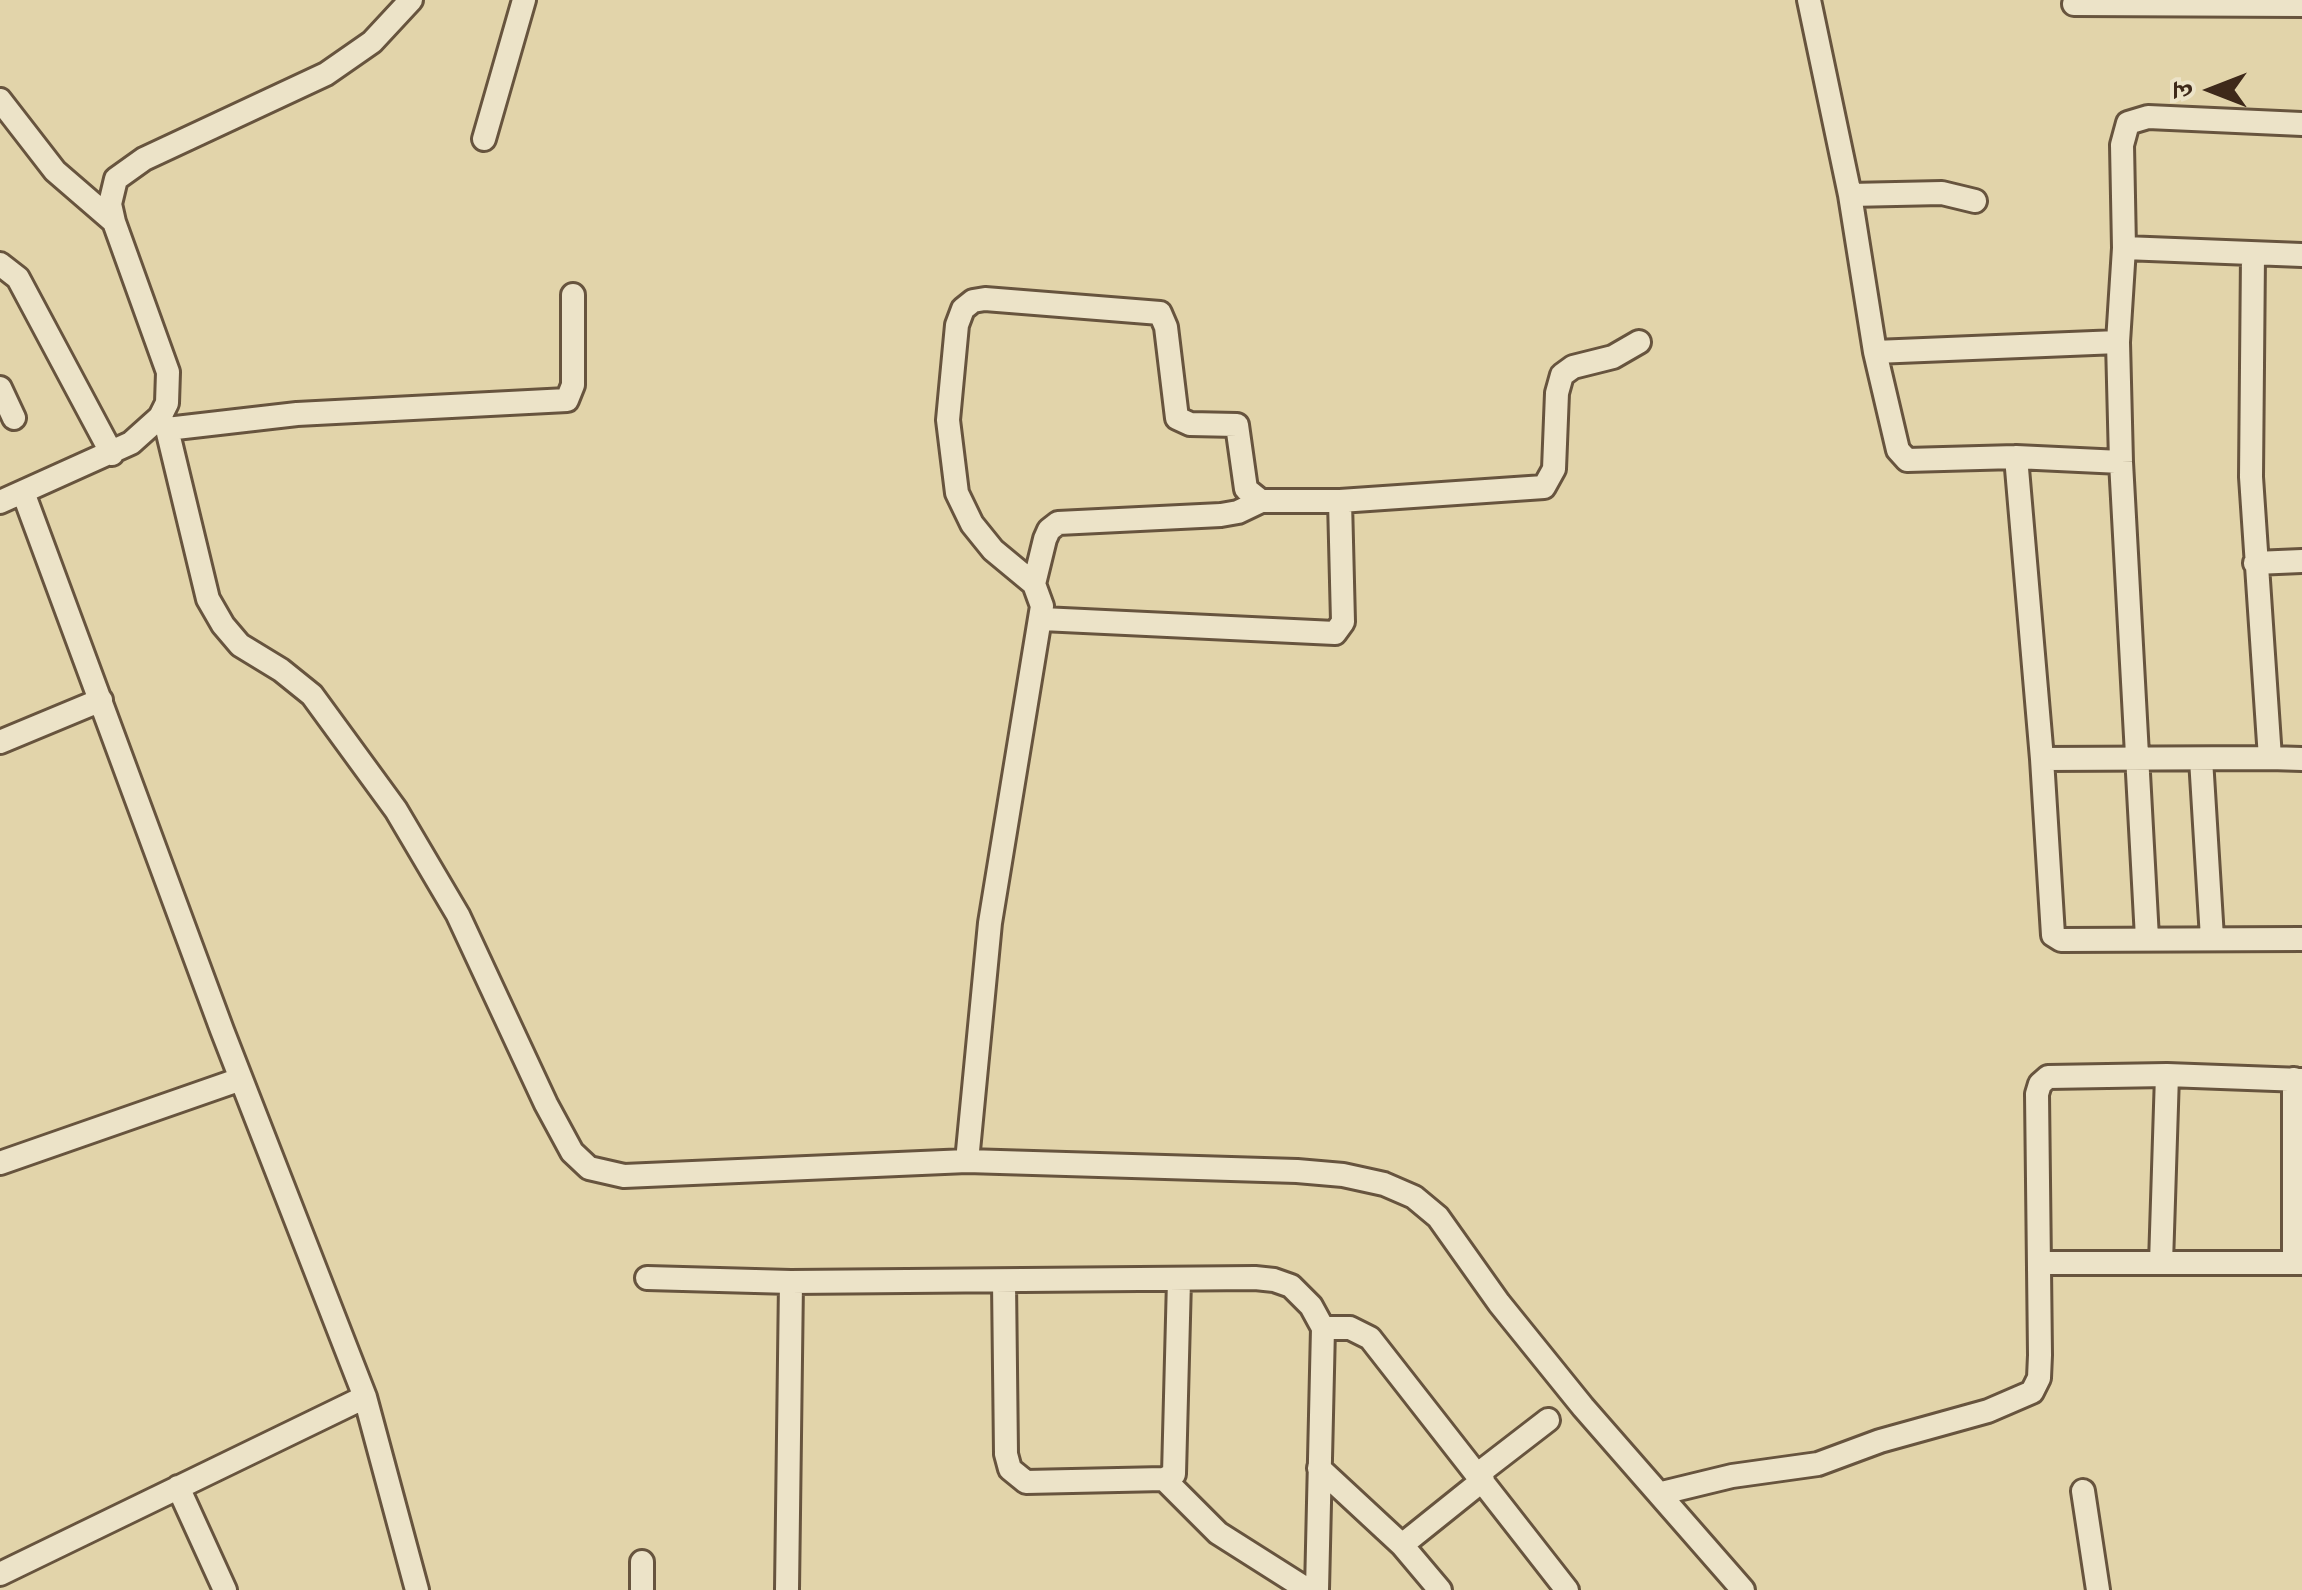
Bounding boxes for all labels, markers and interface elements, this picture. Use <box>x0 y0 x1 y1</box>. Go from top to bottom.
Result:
north arrow <box>2162 40 2262 140</box>
text: उ <box>2165 83 2199 97</box>

